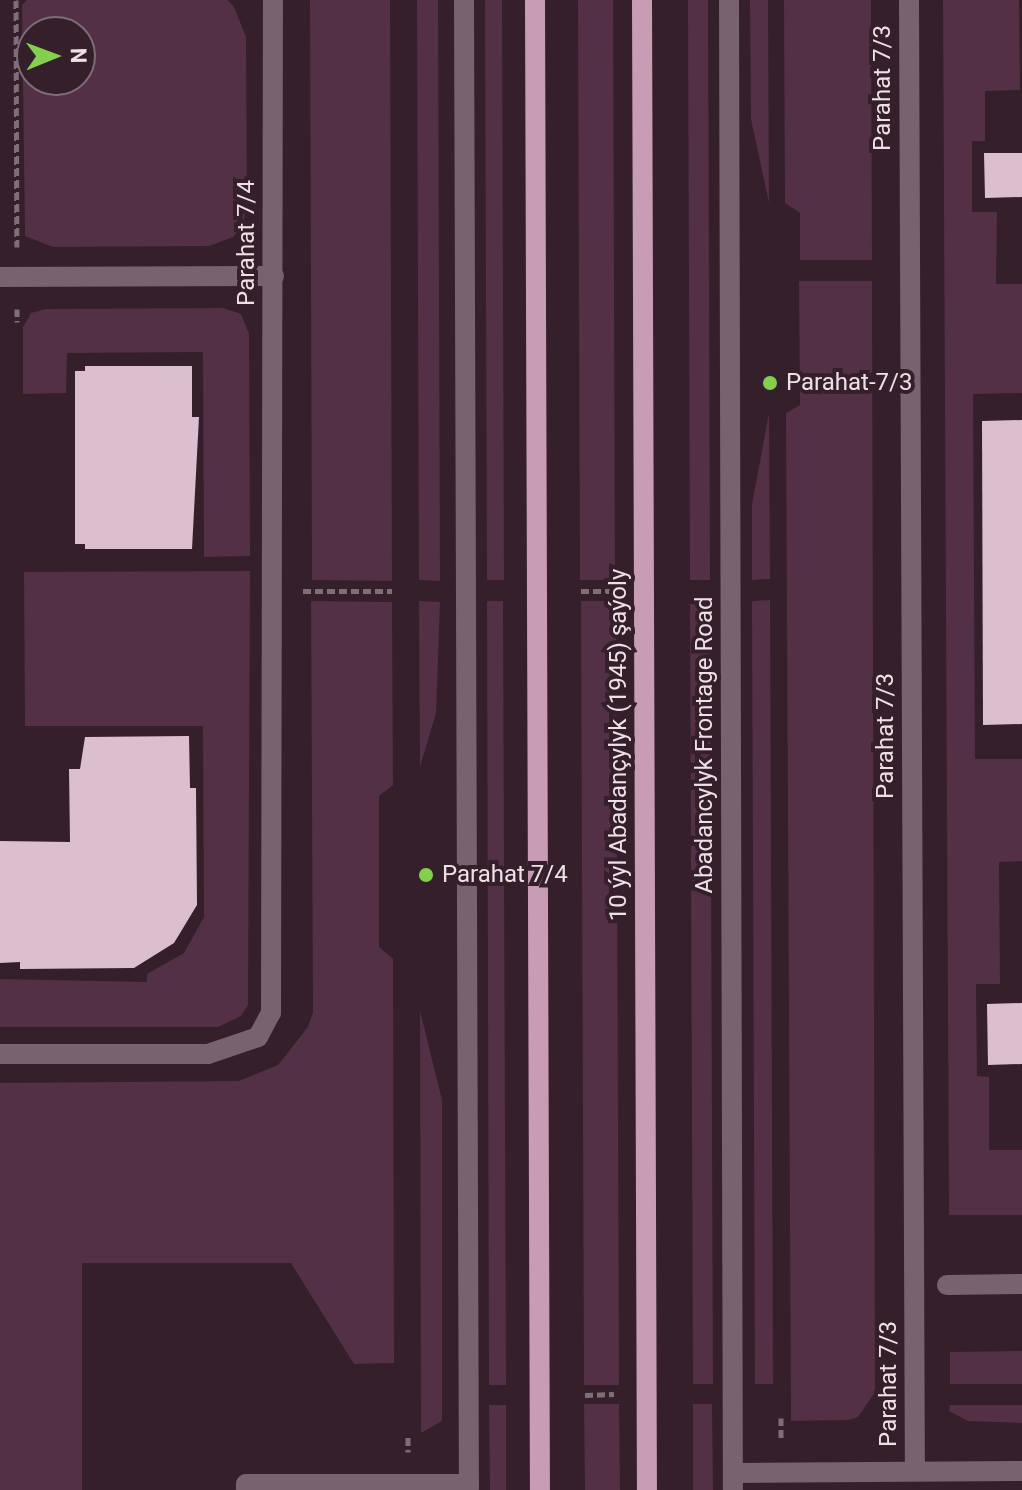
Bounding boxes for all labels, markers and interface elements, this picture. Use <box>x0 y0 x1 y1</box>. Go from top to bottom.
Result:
north arrow <box>16 16 96 96</box>
street label: Parahat 7/3 <box>869 25 897 151</box>
text: N <box>66 48 91 64</box>
street label: Parahat 7/4 <box>233 180 261 306</box>
place label: Parahat-7/3 <box>786 369 912 397</box>
marker: Parahat-7/3 <box>761 374 779 392</box>
street label: 10 ýyl Abadançylyk (1945) şaýoly <box>605 569 633 921</box>
street label: Abadancylyk Frontage Road <box>691 596 719 894</box>
street label: Parahat 7/3 <box>872 673 900 799</box>
place label: Parahat 7/4 <box>442 861 568 889</box>
marker: Parahat 7/4 <box>417 866 435 884</box>
street label: Parahat 7/3 <box>875 1321 903 1447</box>

